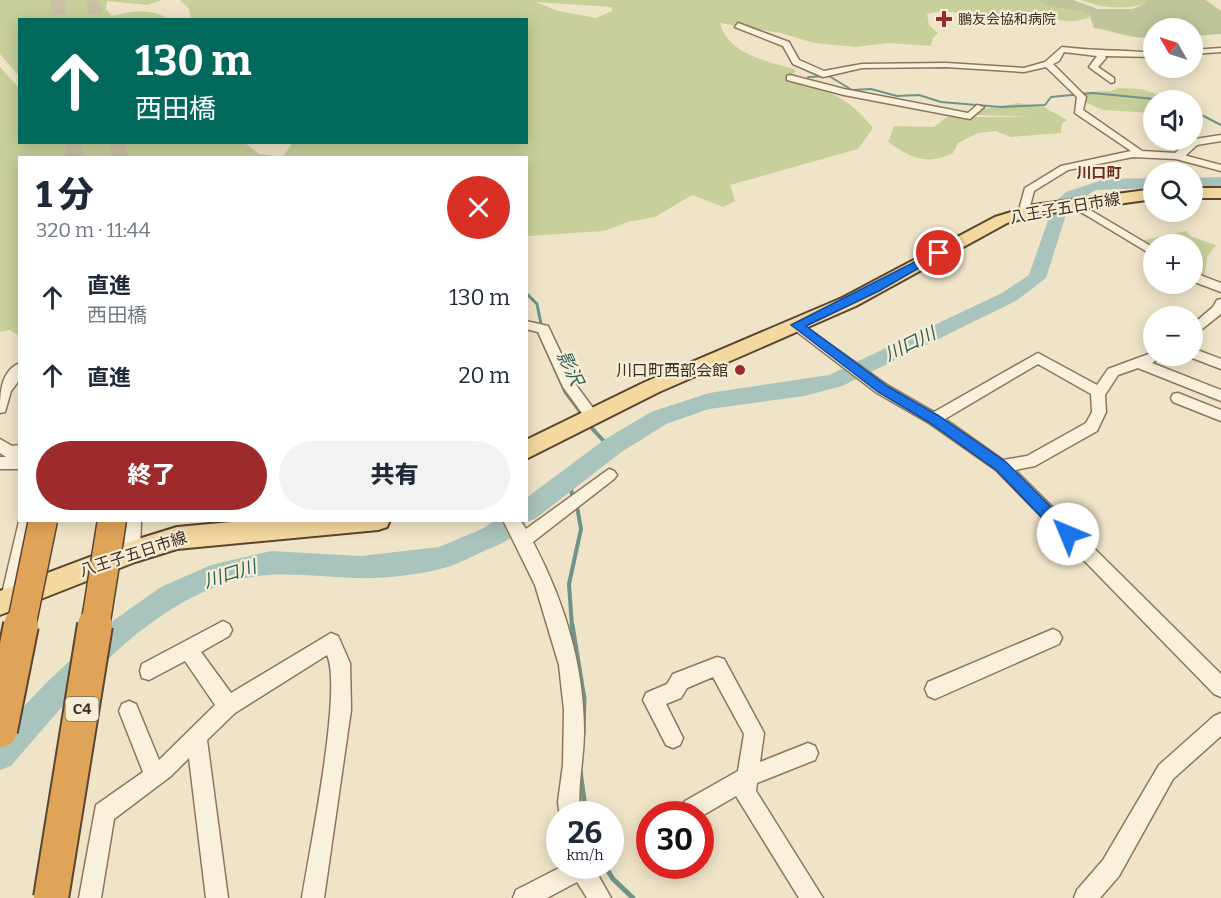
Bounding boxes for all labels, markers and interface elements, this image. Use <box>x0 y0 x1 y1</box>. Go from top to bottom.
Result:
marker: 鵬友会協和病院 <box>935 10 953 28</box>
place label: 鵬友会協和病院 <box>958 11 1056 28</box>
north arrow <box>1143 18 1203 78</box>
map controls <box>1143 18 1203 366</box>
text: 130 m <box>135 36 252 86</box>
icon: ahead <box>36 42 114 120</box>
button: sound <box>1143 90 1203 150</box>
text: 西田橋 <box>135 93 216 125</box>
button: search <box>1143 162 1203 222</box>
district label: 川口町 <box>1076 164 1122 182</box>
text: 1 分 <box>36 173 94 217</box>
button: close <box>447 176 510 239</box>
street label: 八王子五日市線 <box>1008 189 1122 227</box>
text: 320 m · 11:44 <box>36 218 150 242</box>
pin <box>913 227 964 278</box>
button: + <box>1143 234 1203 294</box>
icon: arrive <box>922 236 955 269</box>
text: 直進 <box>87 272 131 299</box>
icon: ahead <box>36 281 69 314</box>
text: 130 m <box>449 284 510 311</box>
text: 西田橋 <box>87 303 147 327</box>
button: − <box>1143 306 1203 366</box>
water label: 川口川 <box>881 321 941 366</box>
water label: 影沢 <box>552 347 589 391</box>
icon: ahead <box>36 359 69 392</box>
place label: 川口町西部会館 <box>616 361 728 380</box>
text: 20 m <box>459 362 510 389</box>
marker: 川口町西部会館 <box>733 363 747 377</box>
text: 直進 <box>87 364 131 391</box>
button: 終了 <box>36 441 267 510</box>
button: 共有 <box>279 441 510 510</box>
position arrow <box>1036 502 1100 566</box>
street label: 八王子五日市線 <box>77 528 189 580</box>
water label: 川口川 <box>201 555 261 592</box>
road number: C4 <box>66 697 98 721</box>
speed limit sign: 30 <box>636 801 714 879</box>
text: 26 <box>568 815 602 851</box>
text: km/h <box>566 846 604 864</box>

